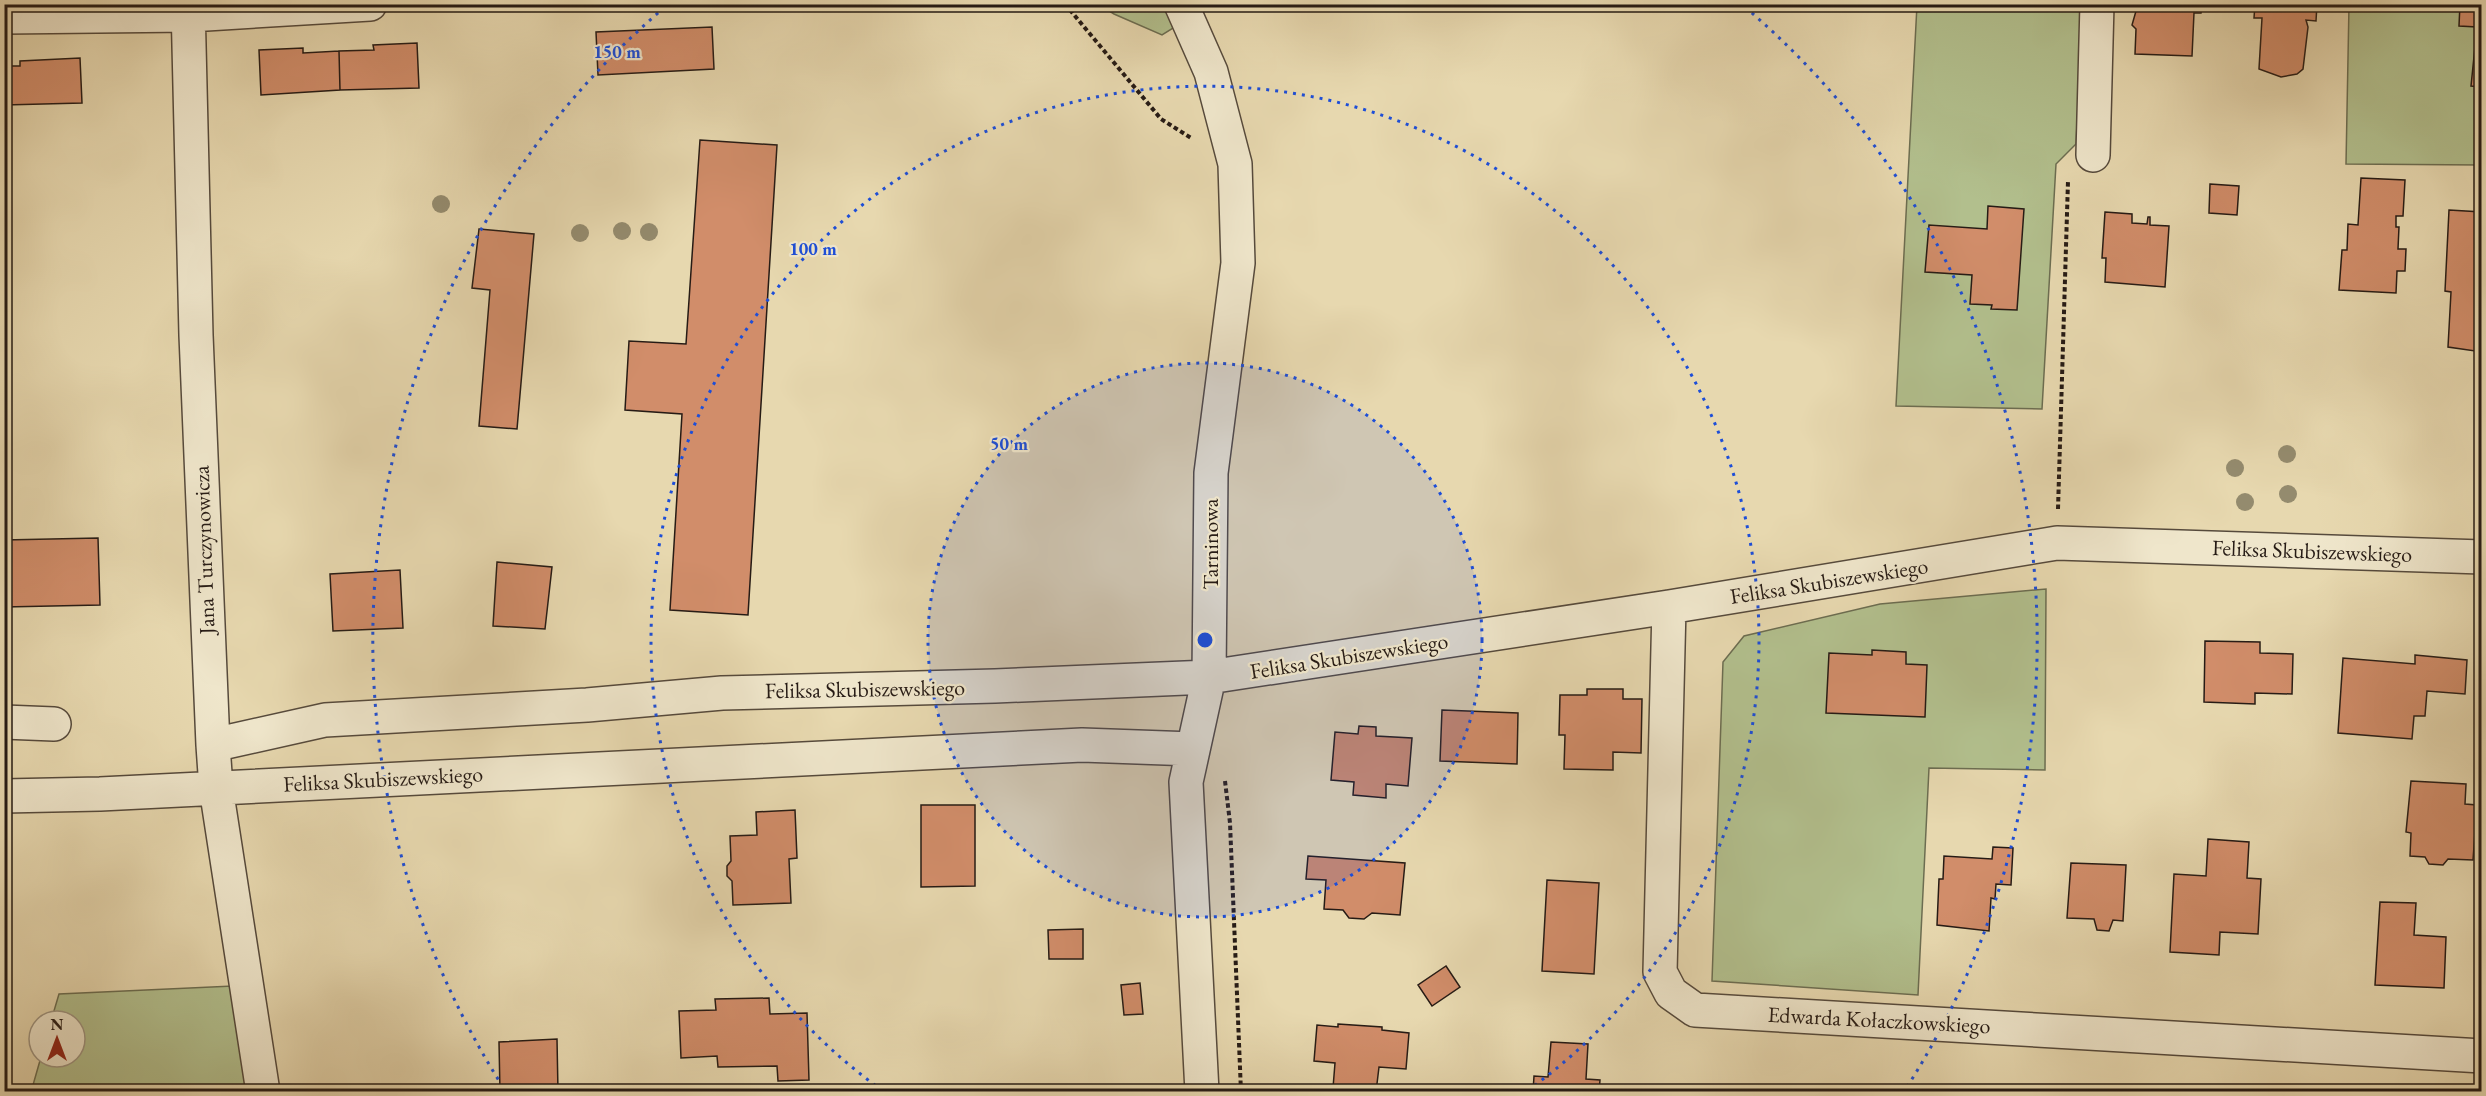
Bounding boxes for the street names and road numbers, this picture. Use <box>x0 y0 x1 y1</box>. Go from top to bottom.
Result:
street label: Jana Turczynowicza <box>187 465 222 637</box>
street label: Tarninowa <box>1196 498 1225 590</box>
street label: Feliksa Skubiszewskiego <box>2211 533 2413 569</box>
street label: Feliksa Skubiszewskiego <box>1728 551 1930 611</box>
street label: Feliksa Skubiszewskiego <box>1248 626 1450 686</box>
street label: Feliksa Skubiszewskiego <box>765 673 965 705</box>
street label: Feliksa Skubiszewskiego <box>282 759 484 799</box>
street label: Edwarda Kołaczkowskiego <box>1767 1000 1991 1040</box>

